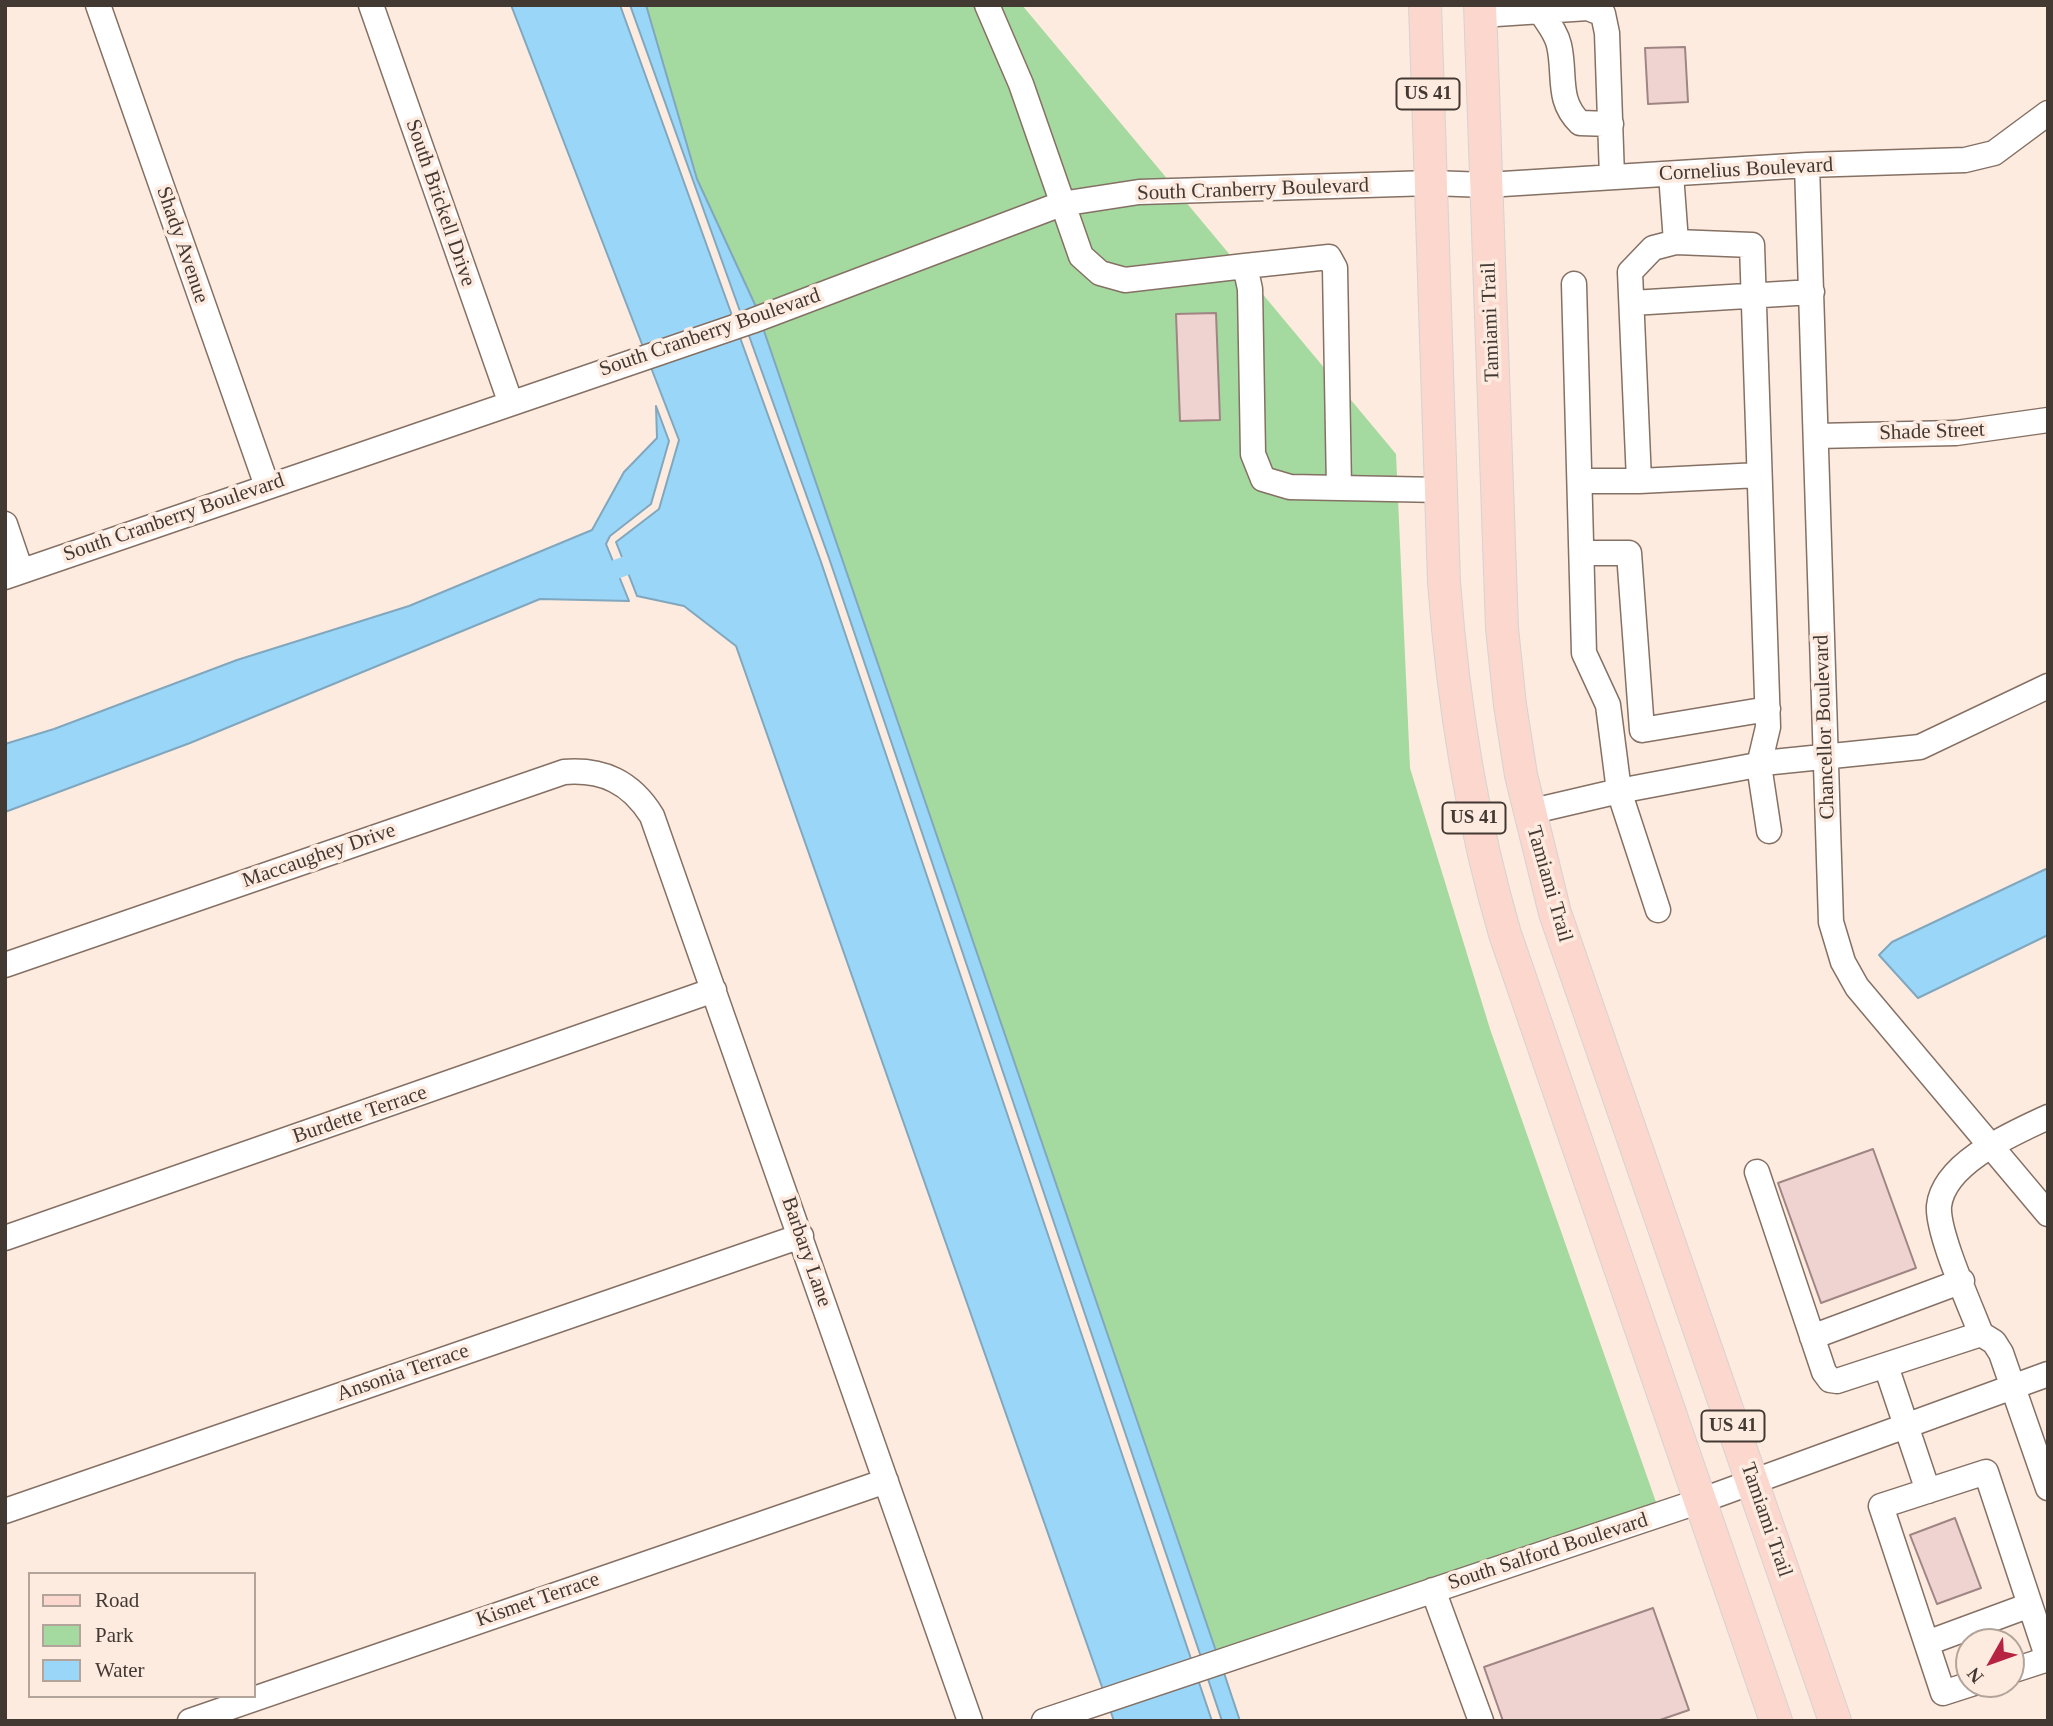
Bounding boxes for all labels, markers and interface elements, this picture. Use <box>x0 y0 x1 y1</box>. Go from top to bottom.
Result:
road number: US 41 <box>1396 78 1460 110</box>
street label: South Brickell Drive <box>400 116 480 290</box>
street label: Cornelius Boulevard <box>1658 153 1834 187</box>
street label: South Cranberry Boulevard <box>1137 173 1369 207</box>
street label: Shady Avenue <box>150 183 214 307</box>
street label: Tamiami Trail <box>1476 262 1506 382</box>
street label: South Cranberry Boulevard <box>596 283 824 383</box>
street label: Shade Street <box>1879 418 1985 446</box>
street label: South Cranberry Boulevard <box>60 468 288 568</box>
street label: Chancellor Boulevard <box>1809 634 1841 820</box>
road number: US 41 <box>1442 803 1506 834</box>
street label: Maccaughey Drive <box>239 818 399 894</box>
street label: Tamiami Trail <box>1520 823 1578 945</box>
street label: Burdette Terrace <box>290 1080 430 1150</box>
street label: Barbary Lane <box>775 1194 837 1310</box>
street label: Ansonia Terrace <box>334 1339 472 1407</box>
road number: US 41 <box>1702 1410 1764 1442</box>
street label: Tamiami Trail <box>1735 1459 1797 1581</box>
street label: South Salford Boulevard <box>1445 1508 1651 1596</box>
street label: Kismet Terrace <box>473 1567 603 1633</box>
legend <box>28 1572 256 1698</box>
text: Road <box>95 1588 139 1612</box>
text: Park <box>95 1623 134 1647</box>
north arrow <box>1955 1628 2025 1698</box>
text: Water <box>95 1658 145 1682</box>
text: N <box>1963 1664 1988 1688</box>

